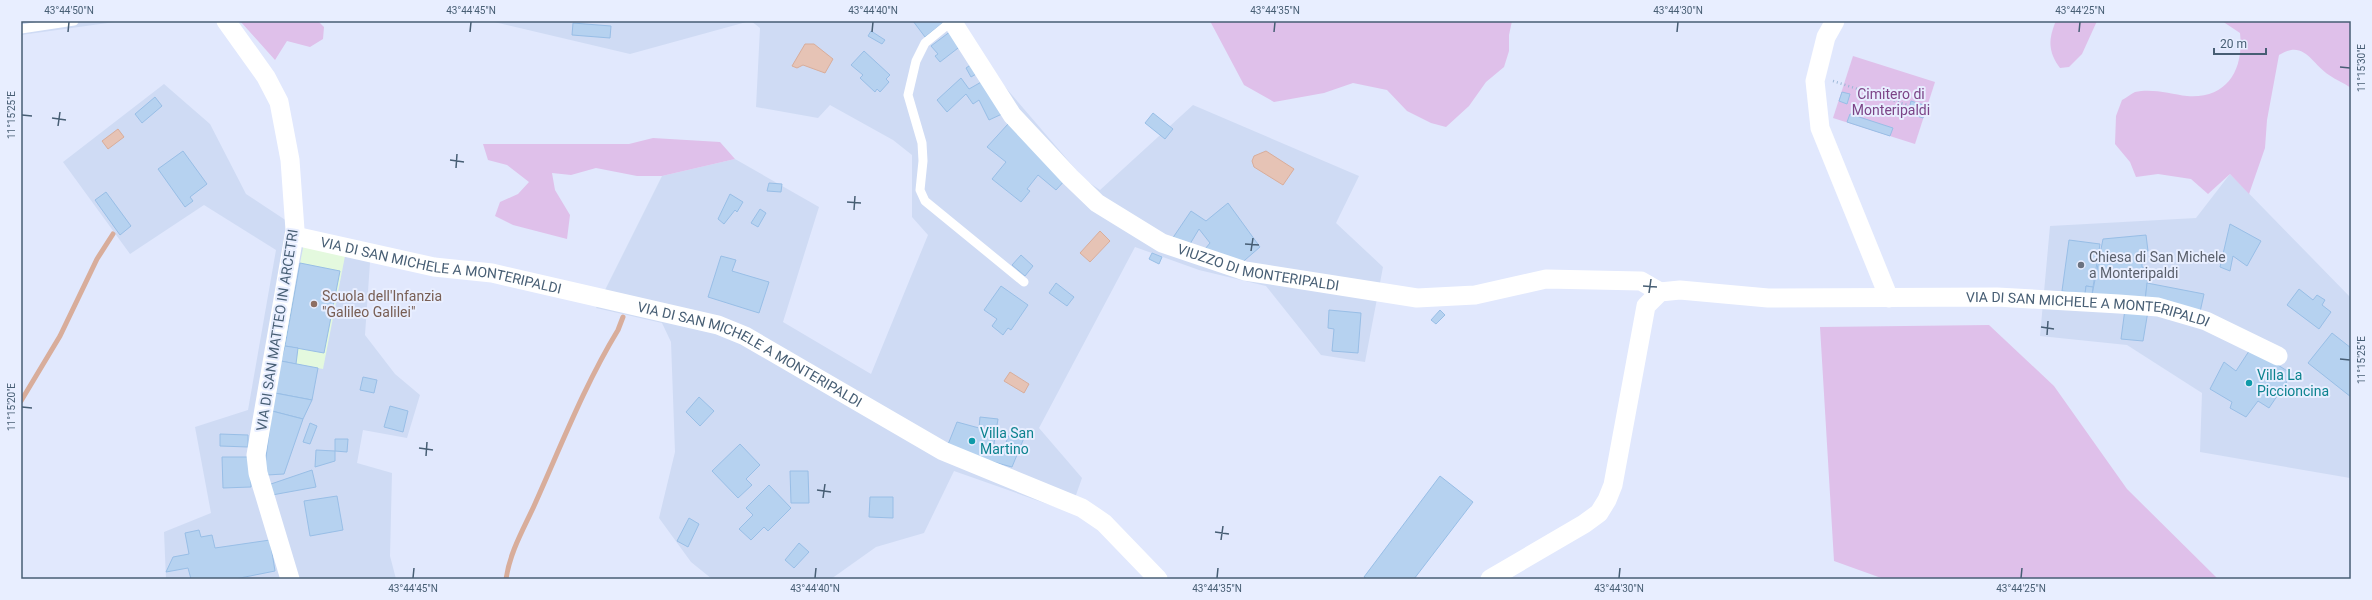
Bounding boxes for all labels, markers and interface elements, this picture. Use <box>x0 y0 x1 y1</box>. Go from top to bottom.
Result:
text: 43°44'50"N <box>44 5 94 16</box>
text: 43°44'45"N <box>446 5 496 16</box>
text: 43°44'40"N <box>848 5 898 16</box>
text: 43°44'35"N <box>1250 5 1300 16</box>
text: 43°44'30"N <box>1653 5 1703 16</box>
text: 43°44'25"N <box>2055 5 2105 16</box>
scale bar <box>2214 30 2266 56</box>
text: 20 m <box>2220 37 2247 51</box>
text: 11°15'30"E <box>2356 44 2367 92</box>
park label: Cimitero di Monteripaldi <box>1852 86 1930 118</box>
text: 11°15'25"E <box>6 91 17 139</box>
street label: VIA DI SAN MATTEO IN ARCETRI <box>253 228 301 432</box>
street label: VIA DI SAN MICHELE A MONTERIPALDI <box>319 234 563 297</box>
street label: VIUZZO DI MONTERIPALDI <box>1175 241 1340 294</box>
place label: Chiesa di San Michele a Monteripaldi <box>2089 249 2226 281</box>
marker: Chiesa di San Michele a Monteripaldi <box>2076 260 2086 270</box>
place label: Scuola dell'Infanzia "Galileo Galilei" <box>322 288 442 320</box>
street label: VIA DI SAN MICHELE A MONTERIPALDI <box>1966 289 2212 330</box>
marker: Scuola dell'Infanzia "Galileo Galilei" <box>309 299 319 309</box>
street label: VIA DI SAN MICHELE A MONTERIPALDI <box>636 299 865 410</box>
text: 11°15'25"E <box>2356 336 2367 384</box>
place label: Villa La Piccioncina <box>2257 367 2329 399</box>
marker: Villa La Piccioncina <box>2244 378 2254 388</box>
text: 11°15'20"E <box>6 383 17 431</box>
place label: Villa San Martino <box>980 425 1034 457</box>
marker: Villa San Martino <box>967 436 977 446</box>
text: 43°44'45"N <box>388 583 438 594</box>
text: 43°44'40"N <box>790 583 840 594</box>
text: 43°44'35"N <box>1192 583 1242 594</box>
text: 43°44'30"N <box>1594 583 1644 594</box>
text: 43°44'25"N <box>1996 583 2046 594</box>

